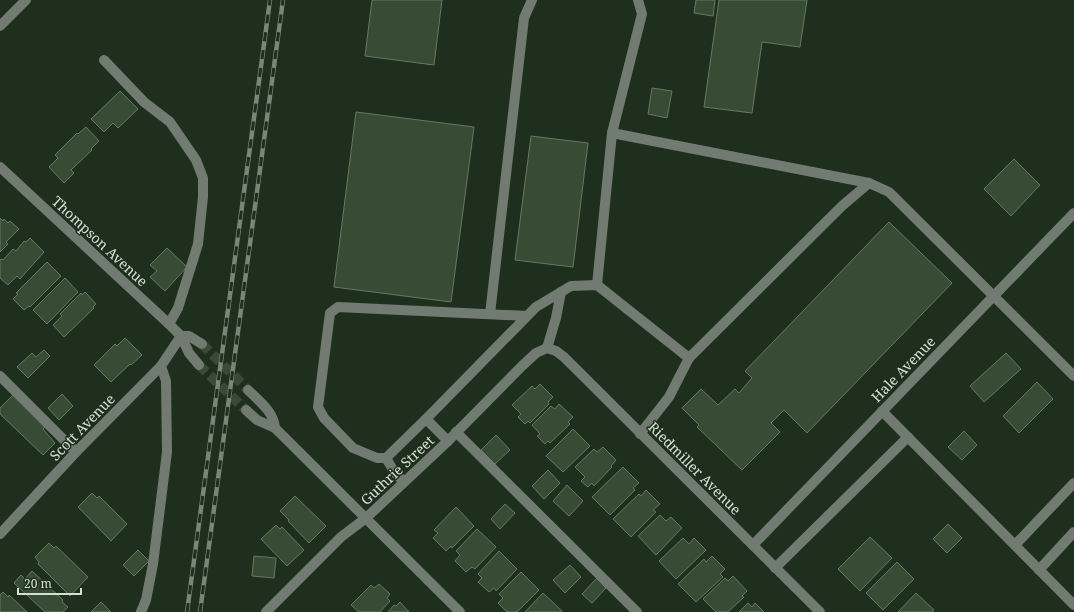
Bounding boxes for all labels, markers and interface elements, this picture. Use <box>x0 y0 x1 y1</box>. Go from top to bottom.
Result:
street label: Thompson Avenue <box>48 192 152 290</box>
street label: Hale Avenue <box>867 332 939 406</box>
street label: Scott Avenue <box>45 389 119 465</box>
street label: Riedmiller Avenue <box>644 417 746 519</box>
street label: Guthrie Street <box>356 431 438 509</box>
scale bar <box>18 570 81 596</box>
text: 20 m <box>24 575 52 592</box>

